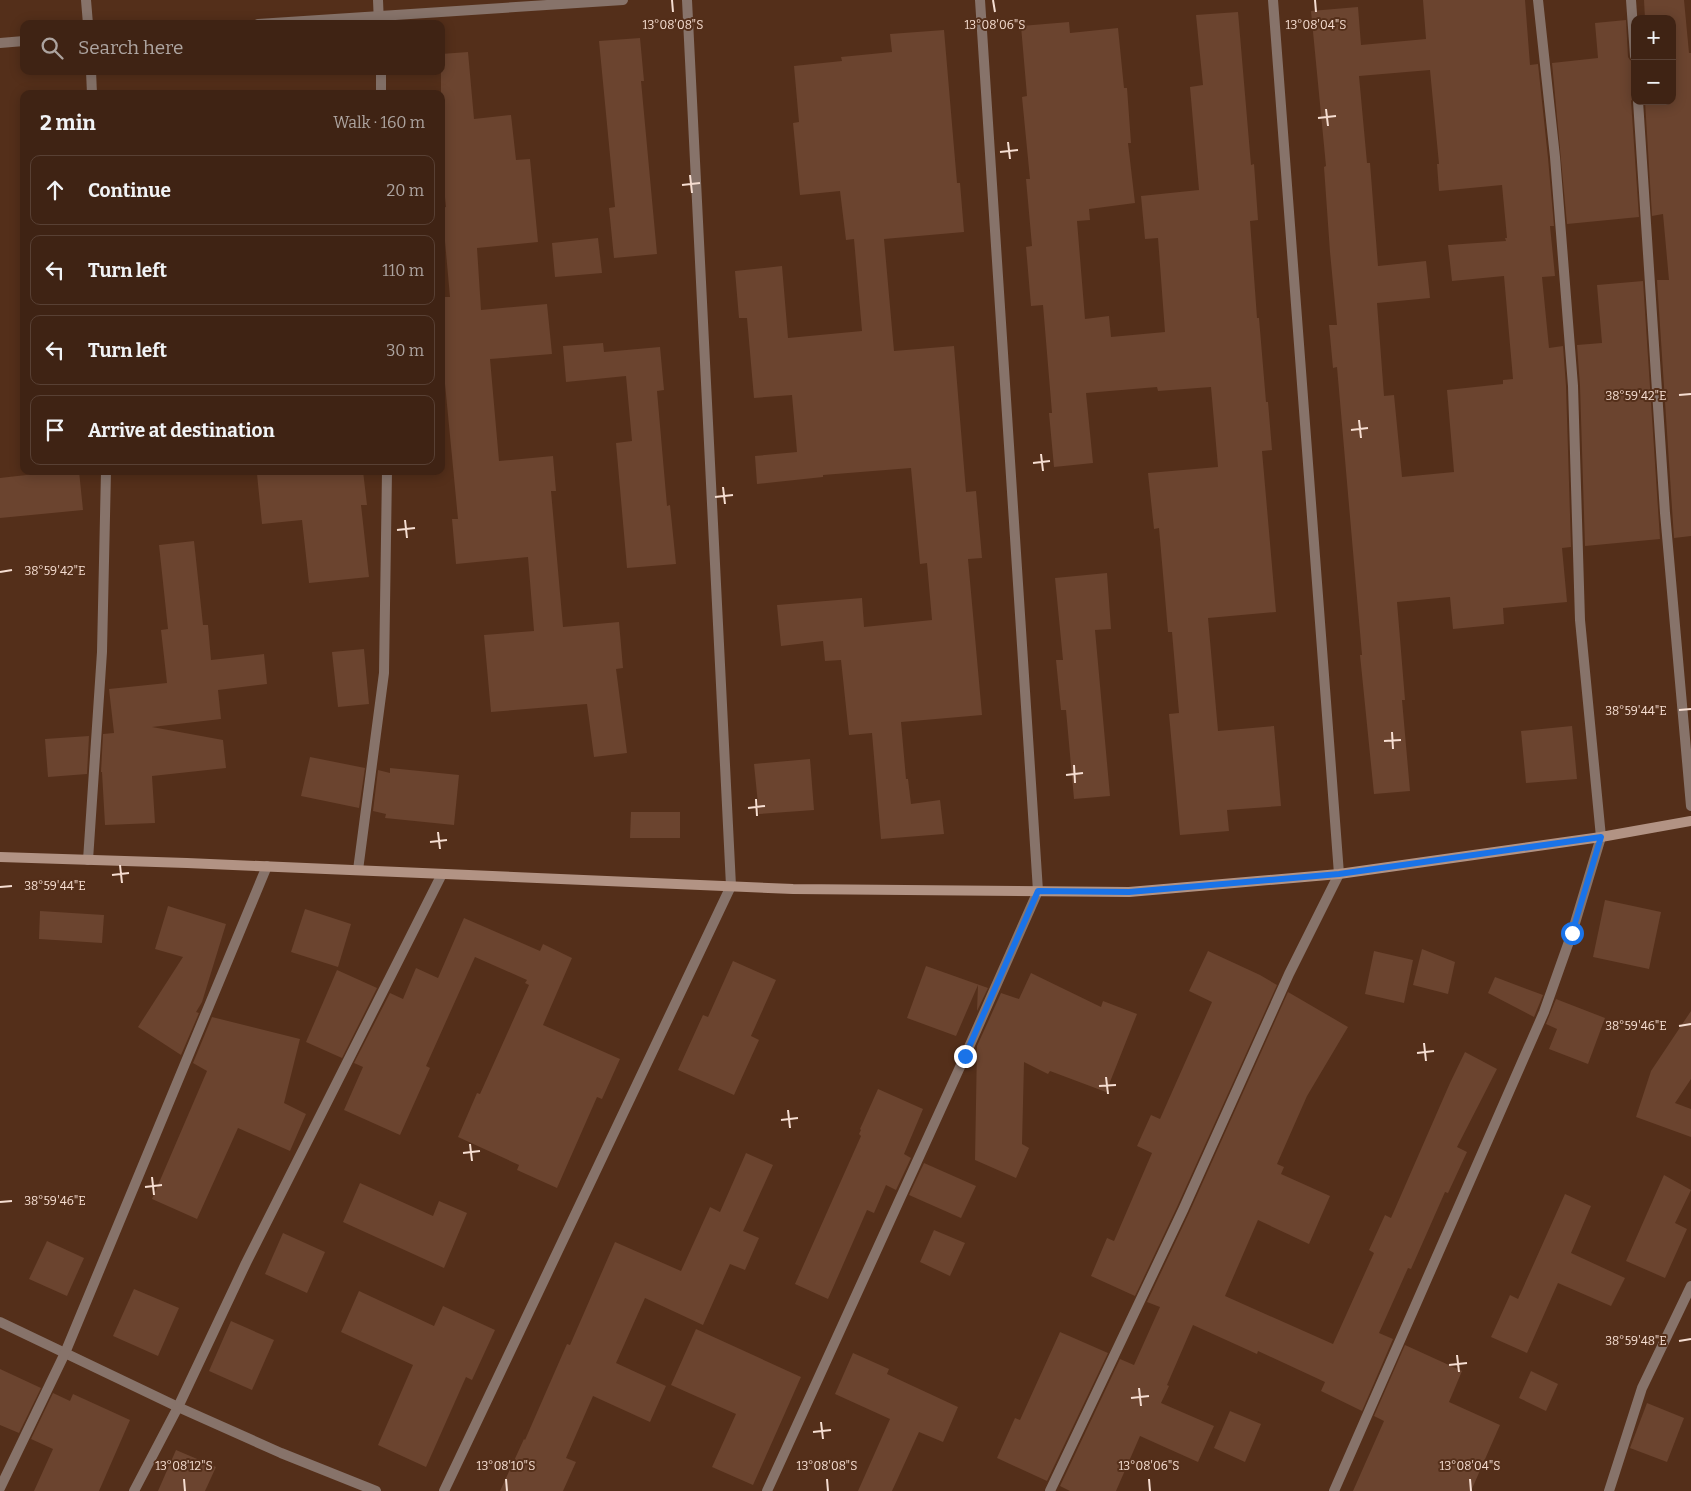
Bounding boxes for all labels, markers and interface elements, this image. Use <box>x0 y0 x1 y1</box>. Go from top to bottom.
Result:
map controls <box>1631 15 1676 105</box>
button: + <box>1631 15 1676 60</box>
text: 13°08'08"S <box>643 18 703 32</box>
text: 13°08'06"S <box>965 18 1026 32</box>
text: 13°08'04"S <box>1286 18 1346 32</box>
search box <box>20 20 445 75</box>
icon: search <box>38 34 66 62</box>
text: Search here <box>78 36 183 59</box>
button: − <box>1631 60 1676 105</box>
text: 2 min <box>40 110 96 136</box>
text: Walk · 160 m <box>333 113 425 132</box>
icon: ahead <box>41 176 69 204</box>
text: Continue <box>88 179 171 202</box>
text: 20 m <box>387 181 424 200</box>
icon: left <box>41 256 69 284</box>
text: Turn left <box>88 259 167 282</box>
text: 110 m <box>382 261 424 280</box>
icon: left <box>41 336 69 364</box>
text: Turn left <box>88 339 167 362</box>
text: 30 m <box>386 341 424 360</box>
text: 38°59'42"E <box>1605 389 1667 403</box>
icon: arrive <box>41 416 69 444</box>
text: Arrive at destination <box>88 419 275 442</box>
text: 38°59'42"E <box>24 564 86 578</box>
text: 38°59'44"E <box>1605 704 1667 718</box>
text: 38°59'44"E <box>24 879 86 893</box>
route start <box>1561 922 1584 945</box>
text: 38°59'46"E <box>1605 1019 1667 1033</box>
route end <box>954 1045 977 1068</box>
text: 38°59'46"E <box>24 1194 86 1208</box>
text: 38°59'48"E <box>1605 1334 1667 1348</box>
text: 13°08'12"S <box>155 1459 213 1473</box>
text: 13°08'10"S <box>477 1459 535 1473</box>
text: 13°08'08"S <box>797 1459 857 1473</box>
text: 13°08'06"S <box>1119 1459 1180 1473</box>
text: 13°08'04"S <box>1440 1459 1500 1473</box>

